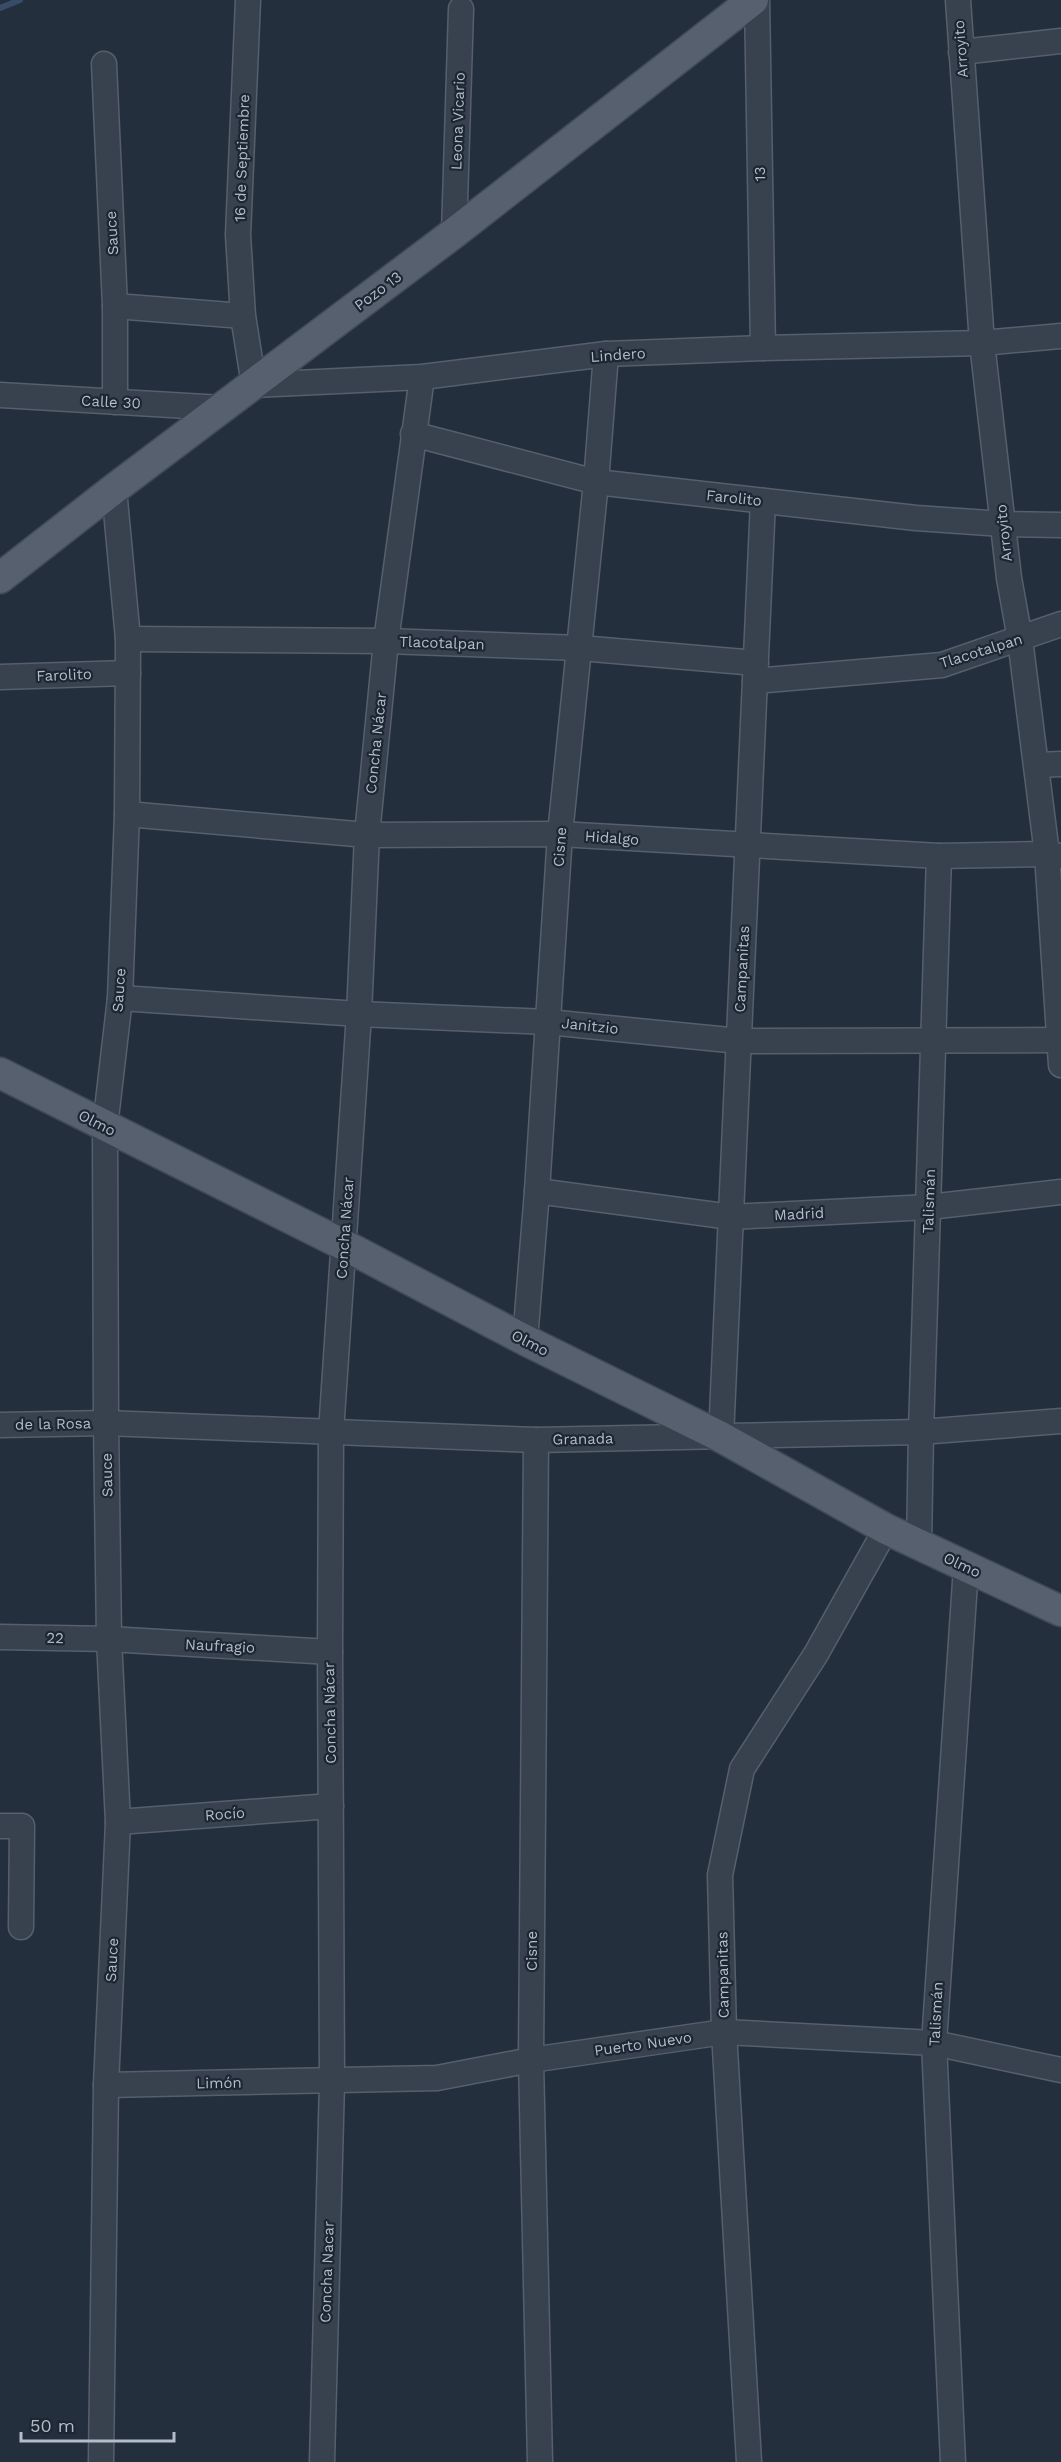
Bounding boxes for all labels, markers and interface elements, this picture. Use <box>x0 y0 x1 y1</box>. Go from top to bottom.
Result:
street label: Arroyito <box>950 20 972 78</box>
street label: Leona Vicario <box>447 72 469 170</box>
street label: 16 de Septiembre <box>231 94 253 222</box>
street label: 13 <box>751 167 769 181</box>
street label: Sauce <box>102 210 122 256</box>
street label: Pozo 13 <box>351 268 405 314</box>
street label: Lindero <box>590 344 646 366</box>
street label: Calle 30 <box>81 391 141 413</box>
street label: Farolito <box>705 486 763 510</box>
street label: Arroyito <box>992 503 1016 563</box>
street label: Tlacotalpan <box>937 630 1025 672</box>
street label: Tlacotalpan <box>399 633 485 653</box>
street label: Farolito <box>36 665 92 685</box>
street label: Concha Nácar <box>362 691 390 795</box>
street label: Cisne <box>550 826 570 868</box>
street label: Hidalgo <box>584 827 640 849</box>
street label: Campanitas <box>731 925 753 1013</box>
street label: Sauce <box>108 967 130 1013</box>
street label: Janitzio <box>561 1014 619 1038</box>
street label: Olmo <box>75 1106 119 1140</box>
street label: Talismán <box>919 1168 939 1234</box>
street label: Concha Nácar <box>332 1177 358 1279</box>
street label: Madrid <box>773 1204 825 1224</box>
street label: Olmo <box>508 1326 552 1360</box>
street label: de la Rosa <box>15 1414 92 1434</box>
street label: Granada <box>552 1429 614 1449</box>
street label: Sauce <box>98 1453 116 1497</box>
street label: Olmo <box>940 1549 984 1581</box>
street label: 22 <box>46 1629 64 1647</box>
street label: Naufragio <box>185 1635 255 1657</box>
street label: Concha Nácar <box>320 1662 340 1764</box>
street label: Rocío <box>204 1804 246 1824</box>
street label: Cisne <box>523 1931 541 1971</box>
street label: Campanitas <box>713 1931 733 2019</box>
street label: Sauce <box>102 1937 122 1983</box>
street label: Talismán <box>925 1981 947 2047</box>
street label: Puerto Nuevo <box>593 2028 693 2060</box>
street label: Limón <box>196 2074 242 2092</box>
street label: Concha Nacar <box>316 2221 338 2323</box>
scale bar <box>21 2405 174 2443</box>
text: 50 m <box>30 2415 75 2436</box>

